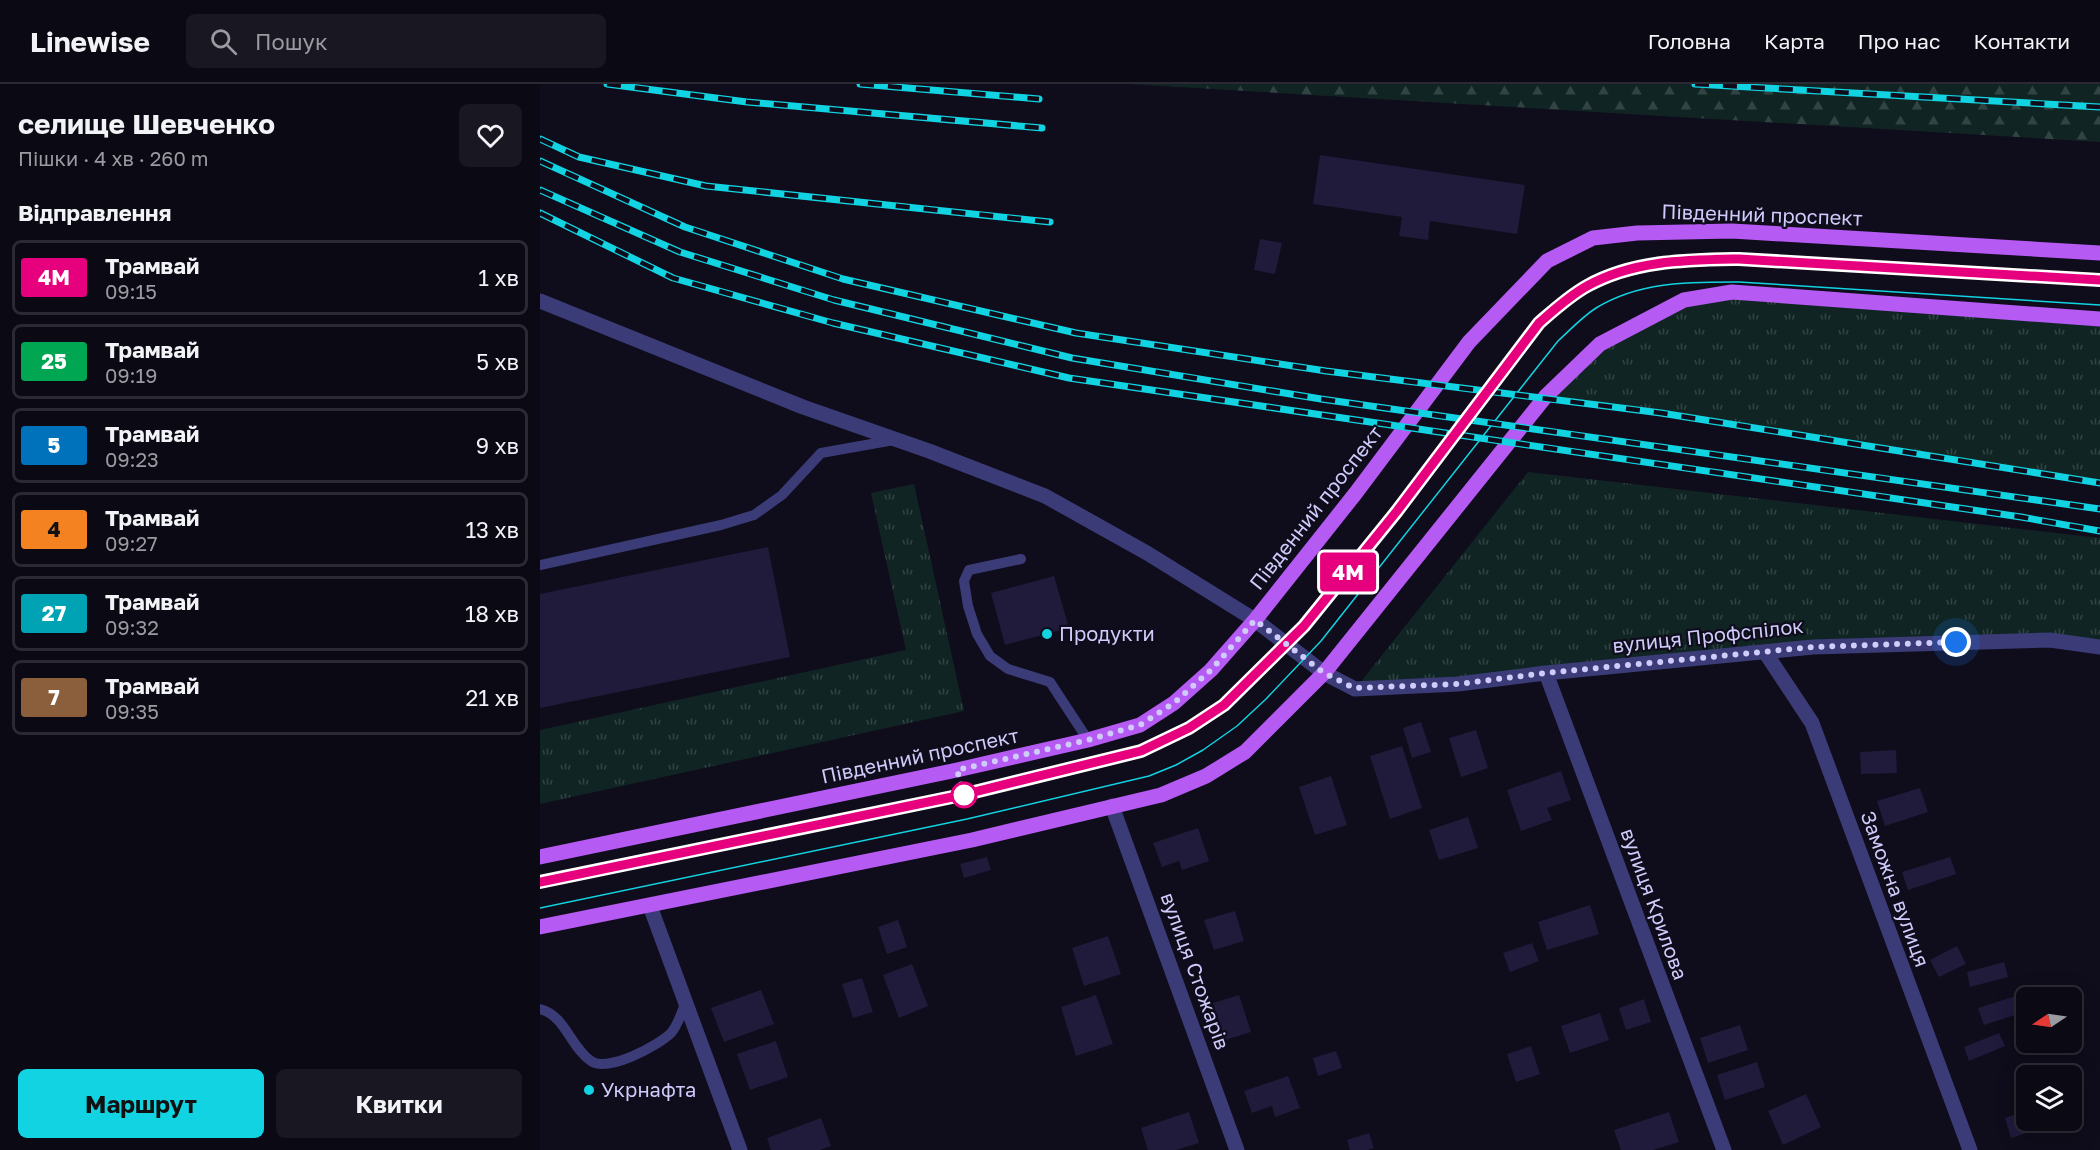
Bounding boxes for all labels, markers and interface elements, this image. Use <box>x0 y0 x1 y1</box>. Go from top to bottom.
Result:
search box <box>186 14 606 68</box>
text: Linewise <box>30 25 150 58</box>
icon: search <box>207 25 240 58</box>
text: Пошук <box>255 28 328 55</box>
text: Головна <box>1648 28 1731 54</box>
text: Карта <box>1764 28 1825 54</box>
text: Про нас <box>1858 28 1940 54</box>
text: Контакти <box>1973 28 2070 54</box>
button: heart <box>459 104 522 167</box>
text: селище Шевченко <box>18 107 275 140</box>
text: Пішки · 4 хв · 260 m <box>18 146 209 170</box>
street label: Південний проспект <box>1661 198 1863 230</box>
text: Відправлення <box>18 199 171 226</box>
text: Трамвай <box>105 252 199 279</box>
text: 4М <box>38 264 70 290</box>
text: 1 хв <box>478 264 519 291</box>
text: 09:15 <box>105 279 157 303</box>
text: Трамвай <box>105 336 199 363</box>
text: 25 <box>41 348 67 374</box>
text: 5 хв <box>476 348 519 375</box>
text: 09:19 <box>105 363 157 387</box>
text: Трамвай <box>105 420 199 447</box>
street label: Південний проспект <box>1244 421 1387 594</box>
text: 5 <box>48 432 60 458</box>
text: 9 хв <box>476 432 519 459</box>
text: 09:23 <box>105 447 159 471</box>
text: Трамвай <box>105 504 199 531</box>
text: 4 <box>47 516 61 542</box>
text: 13 хв <box>465 516 519 543</box>
text: 09:27 <box>105 531 158 555</box>
line badge: 4М <box>1321 552 1375 592</box>
text: 4М <box>1332 559 1364 585</box>
text: Трамвай <box>105 588 199 615</box>
text: 27 <box>42 600 66 626</box>
text: 18 хв <box>465 600 519 627</box>
street label: вулиця Профспілок <box>1611 613 1805 657</box>
text: 09:32 <box>105 615 159 639</box>
place label: Продукти <box>1059 621 1155 645</box>
marker: Продукти <box>1040 627 1054 641</box>
your location <box>1941 627 1971 657</box>
text: Трамвай <box>105 672 199 699</box>
text: 7 <box>48 684 60 710</box>
text: 21 хв <box>466 684 519 711</box>
text: 09:35 <box>105 699 159 723</box>
street label: Південний проспект <box>819 722 1021 788</box>
unlabelled marker <box>951 782 977 808</box>
street label: Заможна вулиця <box>1857 807 1935 970</box>
street label: вулиця Крилова <box>1616 825 1693 983</box>
street label: вулиця Стожарів <box>1156 889 1236 1053</box>
north arrow <box>2016 987 2082 1053</box>
map controls <box>2016 987 2082 1131</box>
button: layers <box>2016 1065 2082 1131</box>
button: Маршрут <box>18 1069 264 1138</box>
button: Квитки <box>276 1069 522 1138</box>
place label: Укрнафта <box>601 1077 696 1101</box>
marker: Укрнафта <box>582 1083 596 1097</box>

